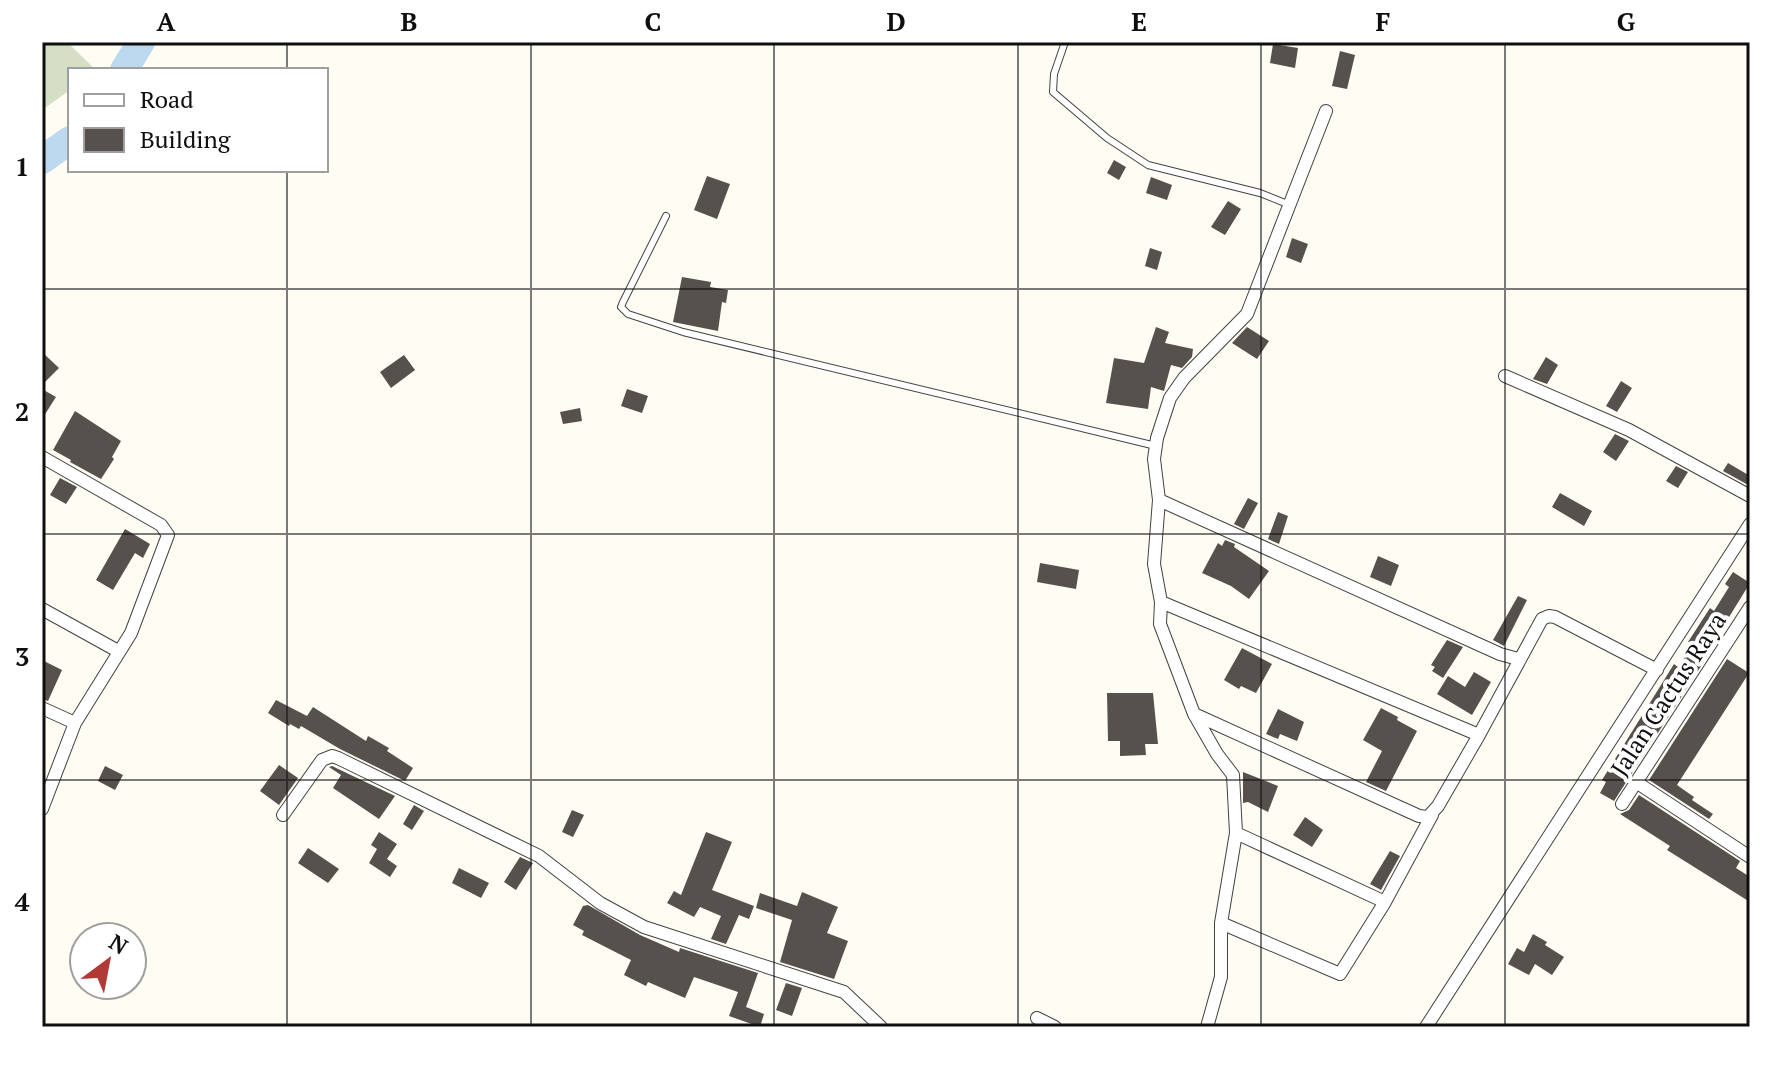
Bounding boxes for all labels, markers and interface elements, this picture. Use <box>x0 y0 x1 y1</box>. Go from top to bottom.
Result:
text: A <box>157 4 176 38</box>
text: B <box>401 4 417 38</box>
text: C <box>645 4 661 38</box>
text: D <box>886 4 906 38</box>
text: E <box>1131 4 1147 38</box>
text: F <box>1376 4 1391 38</box>
text: G <box>1617 4 1636 38</box>
legend <box>68 68 328 172</box>
text: Road <box>140 83 194 115</box>
text: Building <box>140 123 231 155</box>
text: 1 <box>15 149 29 183</box>
text: 2 <box>15 394 29 428</box>
street label: Jalan Cactus Raya <box>1603 606 1733 782</box>
text: 3 <box>15 639 29 673</box>
text: 4 <box>15 884 30 918</box>
north arrow <box>68 921 148 1001</box>
text: N <box>104 927 134 960</box>

